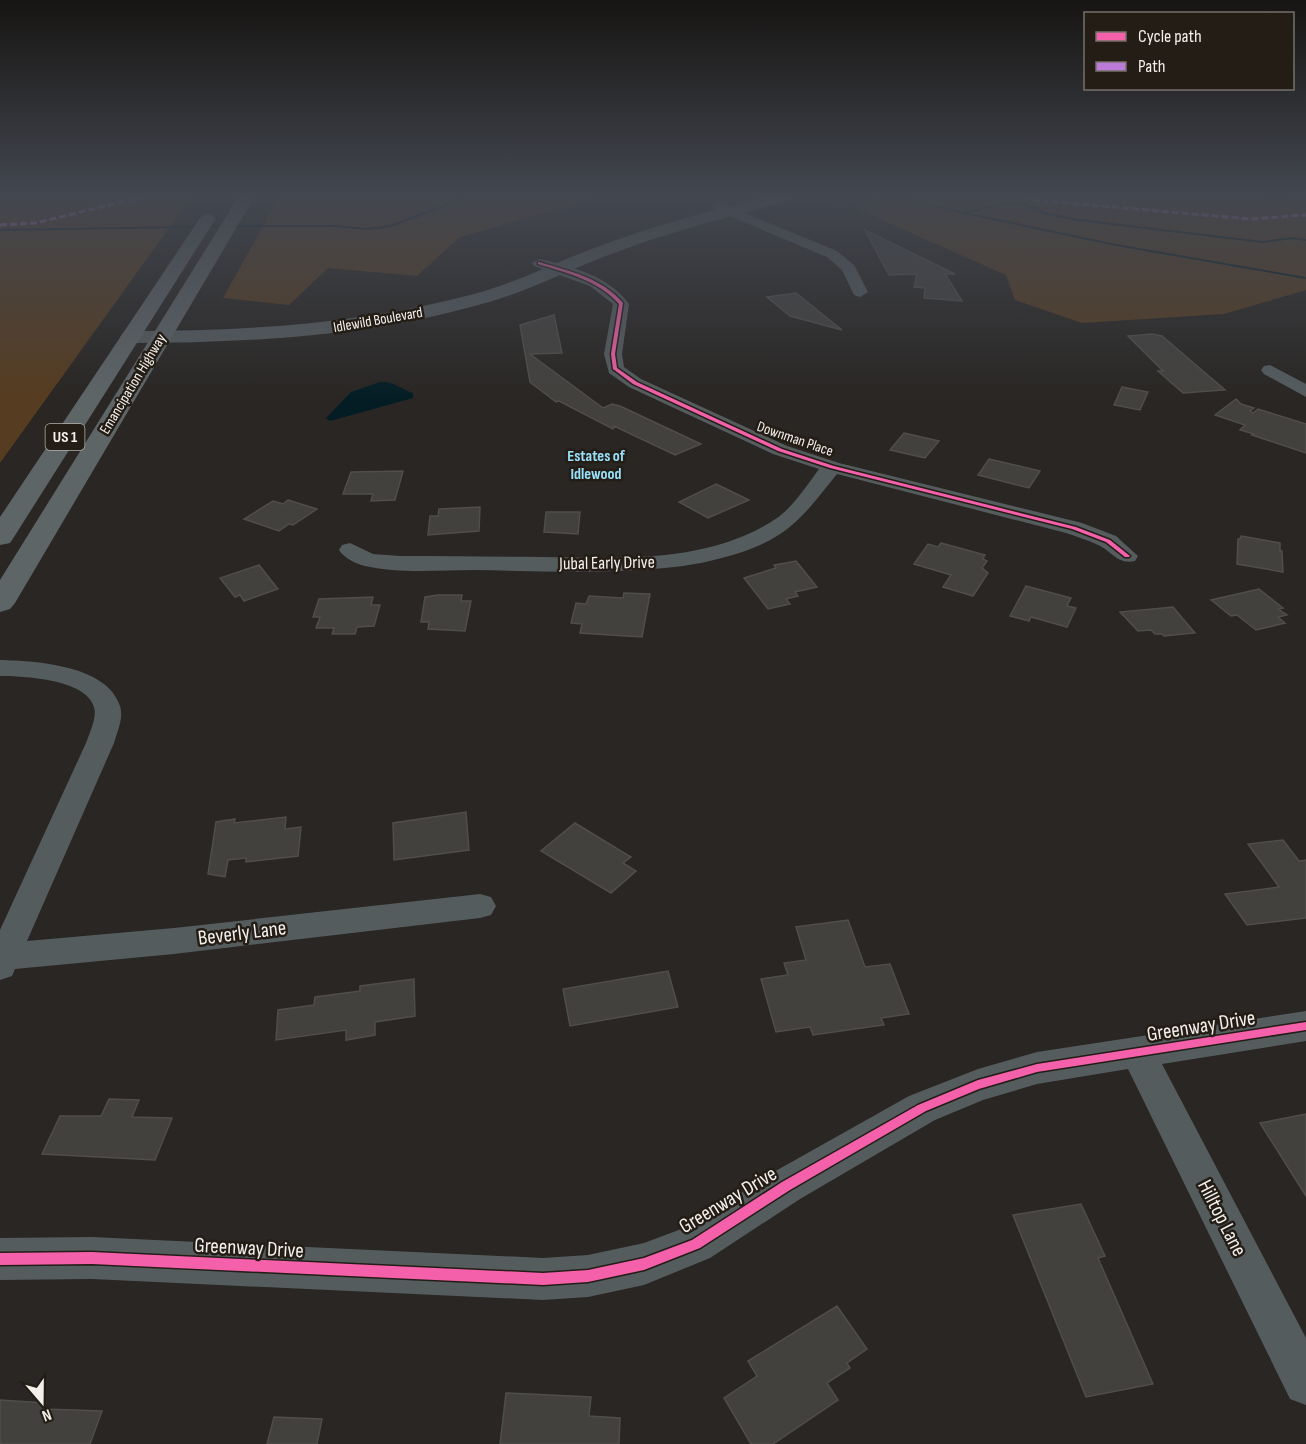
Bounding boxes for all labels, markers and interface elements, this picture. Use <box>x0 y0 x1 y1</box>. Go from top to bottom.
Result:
legend <box>1084 12 1294 90</box>
text: Cycle path <box>1138 26 1202 47</box>
text: Path <box>1138 56 1166 77</box>
street label: Idlewild Boulevard <box>332 303 424 337</box>
street label: Emancipation Highway <box>96 330 171 438</box>
street label: Downman Place <box>754 417 836 461</box>
road number: US 1 <box>46 424 84 450</box>
district label: Estates of Idlewood <box>567 447 626 484</box>
street label: Jubal Early Drive <box>558 552 655 574</box>
street label: Beverly Lane <box>196 915 288 951</box>
street label: Greenway Drive <box>1145 1005 1257 1047</box>
street label: Greenway Drive <box>675 1161 781 1239</box>
street label: Hilltop Lane <box>1192 1176 1252 1260</box>
street label: Greenway Drive <box>194 1233 304 1263</box>
north arrow <box>12 1372 72 1432</box>
text: N <box>39 1404 54 1425</box>

